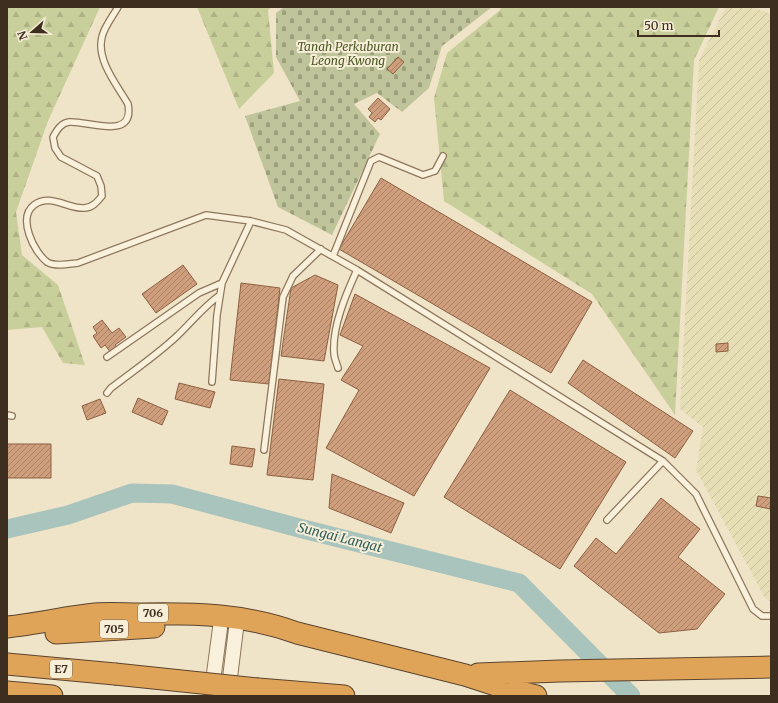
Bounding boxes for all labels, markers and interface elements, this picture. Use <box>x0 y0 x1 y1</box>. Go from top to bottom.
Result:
north arrow <box>12 12 52 52</box>
scale bar <box>638 12 719 38</box>
text: 50 m <box>644 18 673 33</box>
text: N <box>14 29 31 42</box>
park label: Tanah Perkuburan Leong Kwong <box>297 39 399 68</box>
water label: Sungai Langat <box>296 519 384 556</box>
road number: 706 <box>138 604 168 622</box>
road number: 705 <box>100 620 128 638</box>
road number: E7 <box>50 660 72 678</box>

